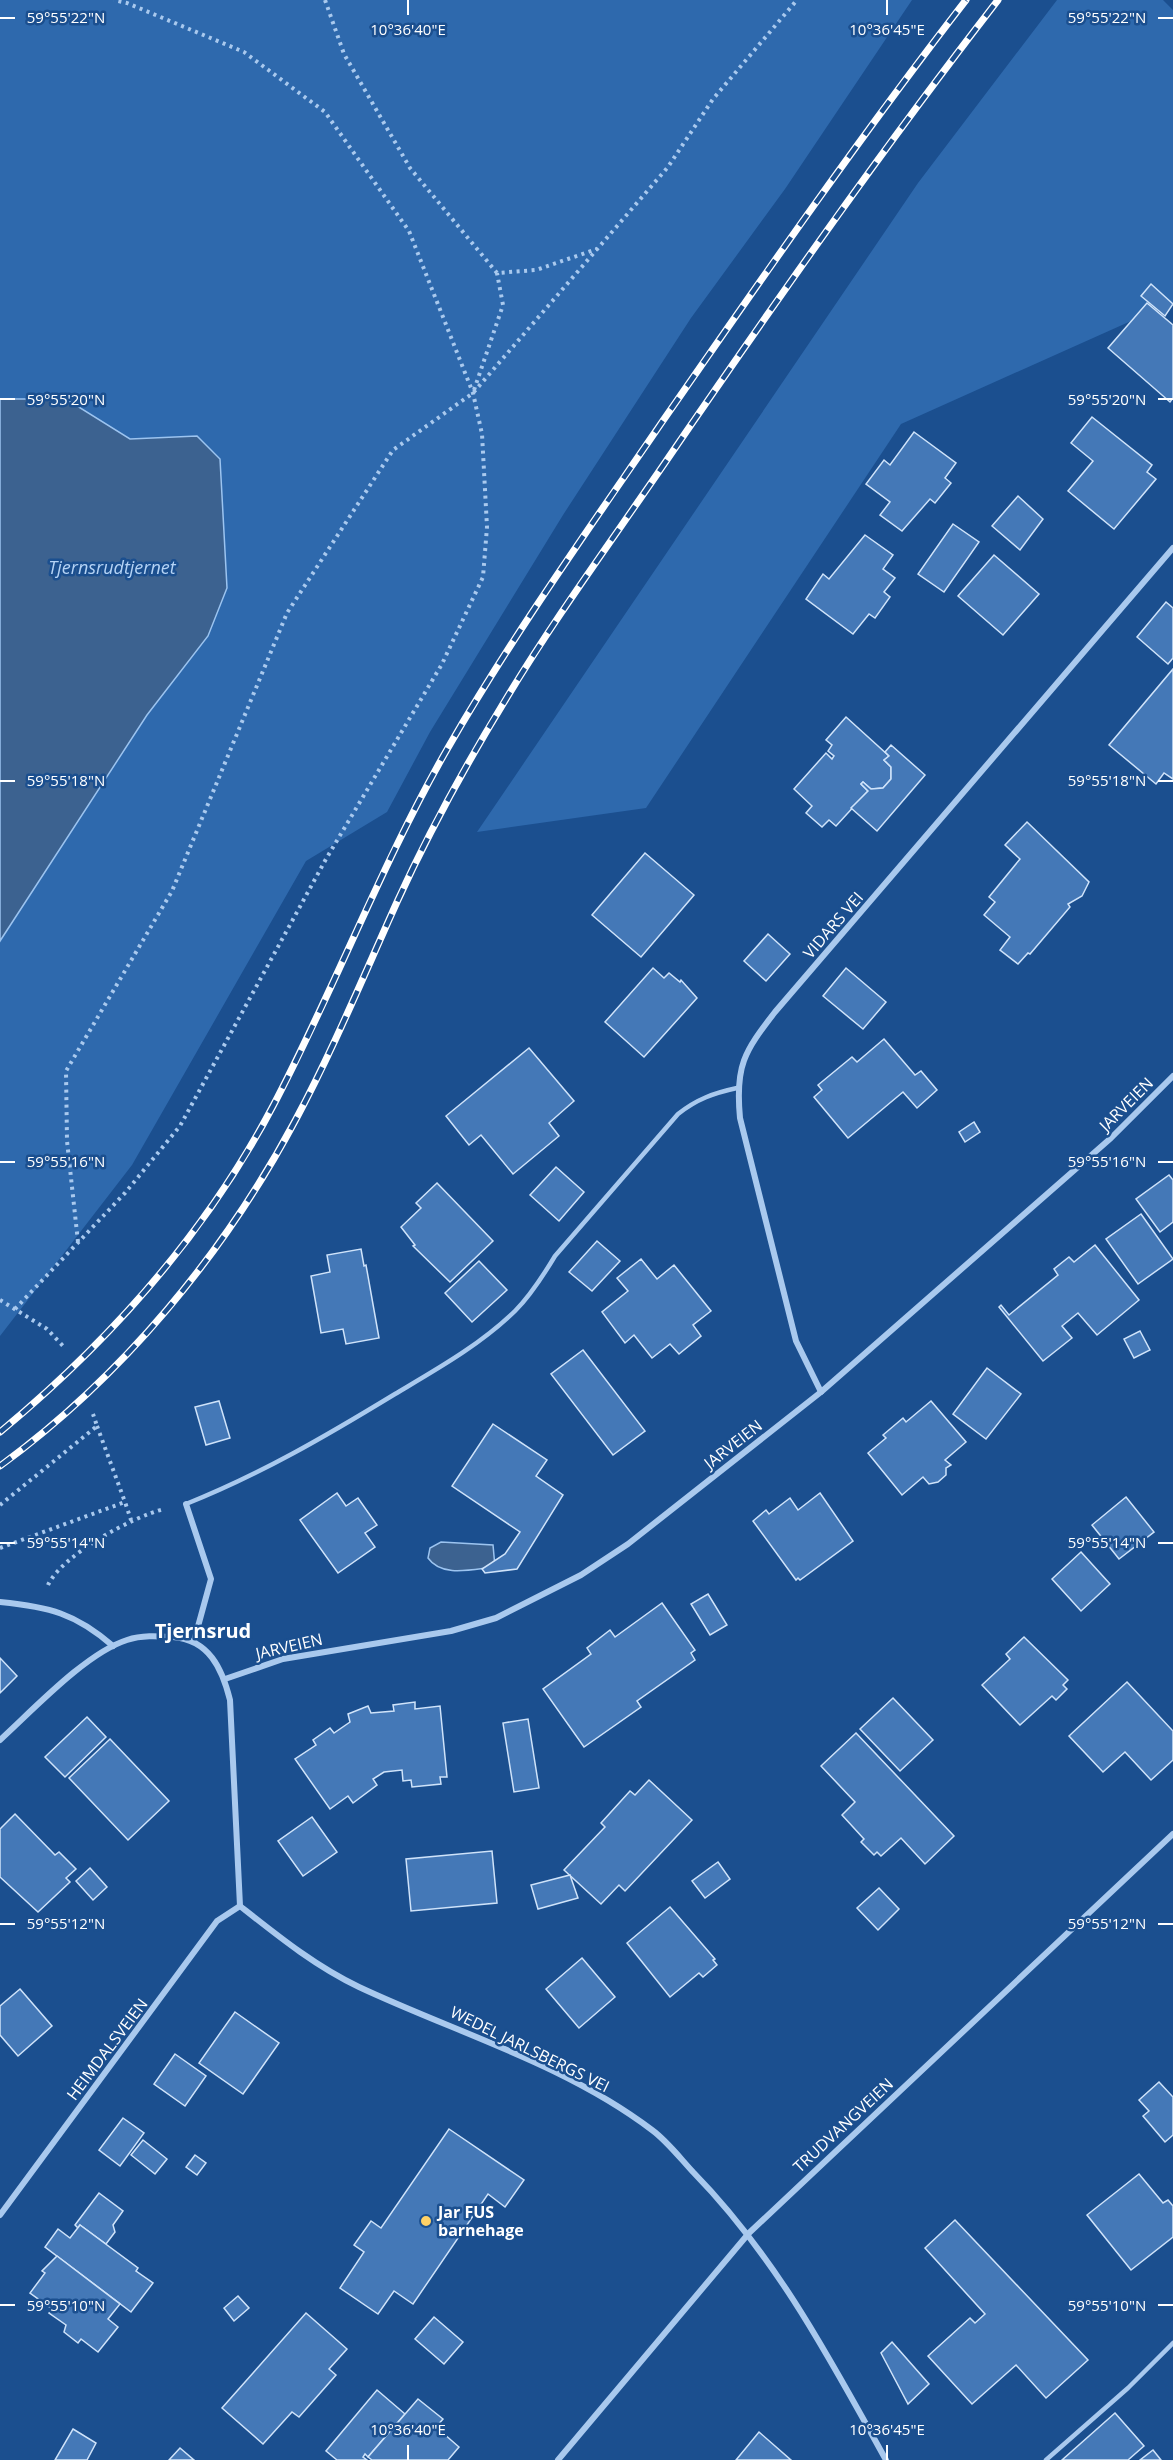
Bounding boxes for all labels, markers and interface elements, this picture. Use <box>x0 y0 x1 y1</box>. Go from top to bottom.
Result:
text: 59°55'22"N <box>27 7 105 27</box>
text: 59°55'22"N <box>1068 7 1146 27</box>
text: 10°36'40"E <box>370 19 446 39</box>
text: 10°36'45"E <box>849 19 925 39</box>
text: 59°55'20"N <box>27 389 105 409</box>
text: 59°55'20"N <box>1068 389 1146 409</box>
water label: Tjernsrudtjernet <box>48 555 177 579</box>
text: 59°55'18"N <box>27 770 105 790</box>
text: 59°55'18"N <box>1068 770 1146 790</box>
street label: VIDARS VEI <box>798 887 868 963</box>
street label: JARVEIEN <box>1093 1072 1158 1137</box>
text: 59°55'16"N <box>27 1151 105 1171</box>
text: 59°55'16"N <box>1068 1151 1146 1171</box>
street label: JARVEIEN <box>698 1414 767 1475</box>
text: 59°55'14"N <box>27 1532 105 1552</box>
text: 59°55'14"N <box>1068 1532 1146 1552</box>
district label: Tjernsrud <box>155 1617 251 1644</box>
street label: JARVEIEN <box>251 1628 325 1665</box>
text: 59°55'12"N <box>27 1913 105 1933</box>
text: 59°55'12"N <box>1068 1913 1146 1933</box>
street label: HEIMDALSVEIEN <box>61 1994 153 2104</box>
street label: WEDEL JARLSBERGS VEI <box>447 2001 613 2097</box>
street label: TRUDVANGVEIEN <box>788 2073 898 2177</box>
place label: Jar FUS barnehage <box>436 2201 524 2241</box>
marker: Jar FUS barnehage <box>419 2214 433 2228</box>
text: 59°55'10"N <box>27 2295 105 2315</box>
text: 59°55'10"N <box>1068 2295 1146 2315</box>
text: 10°36'40"E <box>370 2419 446 2439</box>
text: 10°36'45"E <box>849 2419 925 2439</box>

